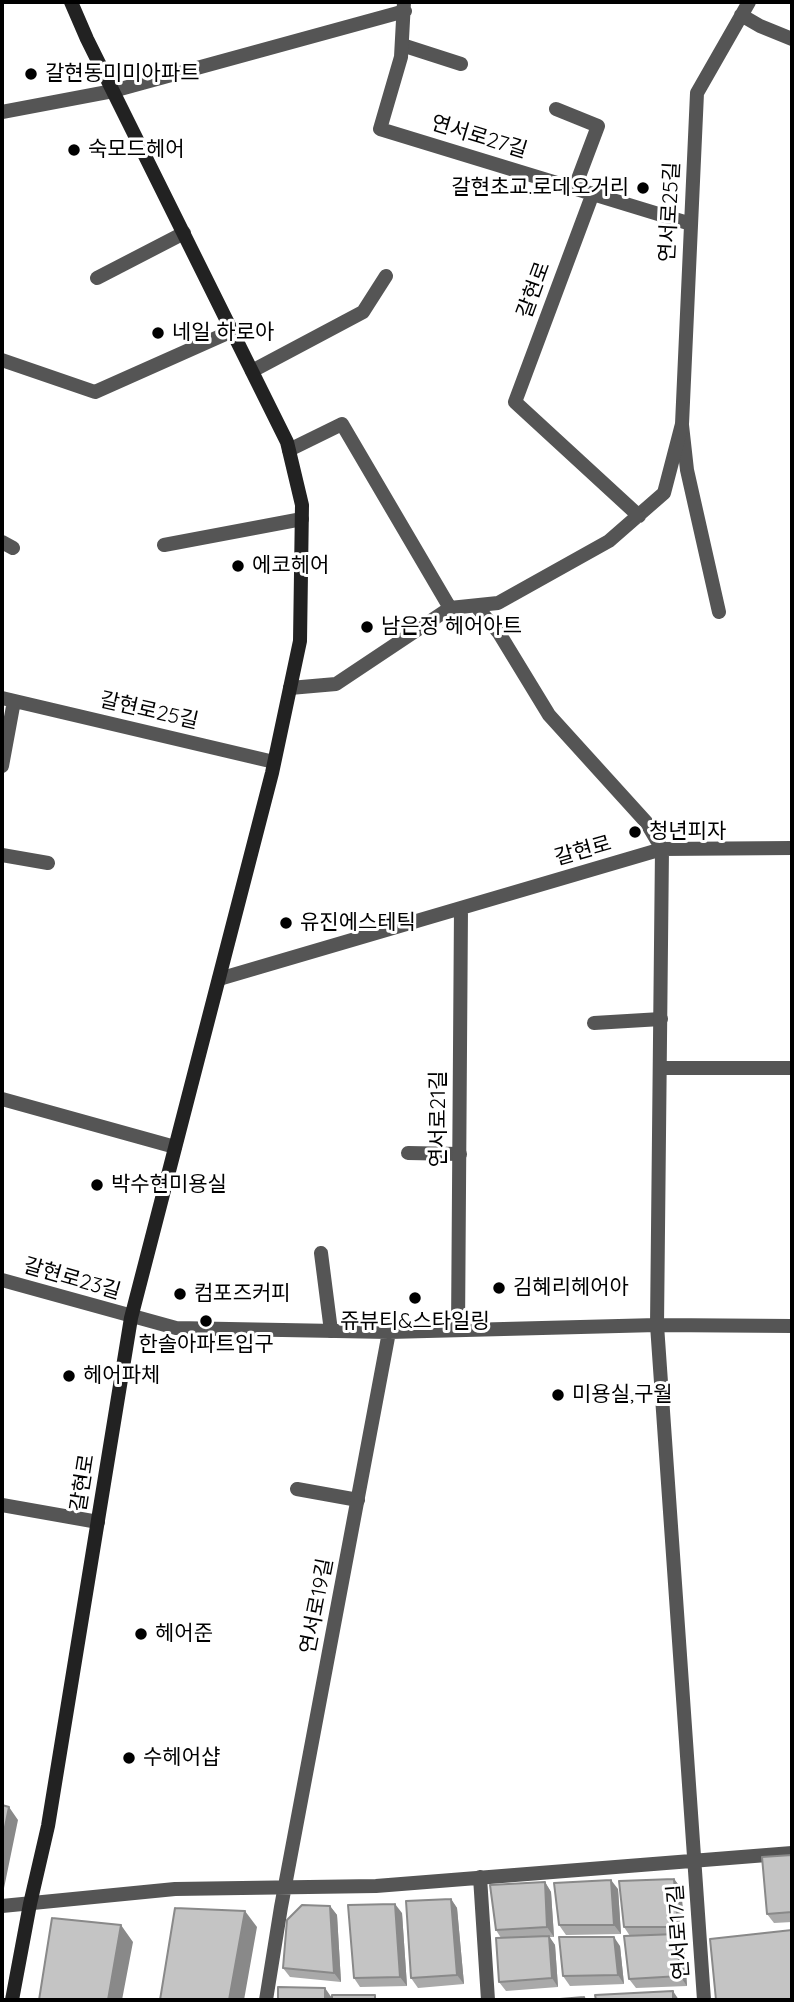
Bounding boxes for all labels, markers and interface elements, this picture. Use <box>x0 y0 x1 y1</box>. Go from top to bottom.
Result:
place label: 갈현동미미아파트 <box>45 61 200 87</box>
marker: 갈현동미미아파트 <box>23 66 39 82</box>
street label: 연서로27길 <box>428 110 530 164</box>
place label: 숙모드헤어 <box>88 137 185 163</box>
marker: 숙모드헤어 <box>66 142 82 158</box>
street label: 연서로25길 <box>655 161 685 263</box>
place label: 갈현초교.로데오거리 <box>451 175 629 201</box>
marker: 갈현초교.로데오거리 <box>635 180 651 196</box>
street label: 갈현로 <box>512 258 556 322</box>
place label: 네일 하로아 <box>172 320 274 346</box>
marker: 네일 하로아 <box>150 325 166 341</box>
place label: 에코헤어 <box>252 553 329 579</box>
marker: 에코헤어 <box>230 558 246 574</box>
place label: 남은정 헤어아트 <box>381 614 522 640</box>
marker: 남은정 헤어아트 <box>359 619 375 635</box>
street label: 갈현로25길 <box>97 687 201 735</box>
place label: 청년피자 <box>649 819 726 845</box>
marker: 청년피자 <box>627 824 643 840</box>
street label: 갈현로 <box>552 831 614 871</box>
place label: 유진에스테틱 <box>300 910 416 936</box>
marker: 유진에스테틱 <box>278 915 294 931</box>
street label: 연서로21길 <box>426 1071 452 1167</box>
place label: 박수현미용실 <box>111 1172 227 1198</box>
marker: 박수현미용실 <box>89 1177 105 1193</box>
street label: 갈현로23길 <box>21 1253 123 1305</box>
place label: 김혜리헤어아 <box>513 1275 629 1301</box>
marker: 김혜리헤어아 <box>491 1280 507 1296</box>
place label: 컴포즈커피 <box>194 1281 291 1307</box>
marker: 컴포즈커피 <box>172 1286 188 1302</box>
marker: 쥬뷰티&스타일링 <box>407 1290 423 1306</box>
place label: 쥬뷰티&스타일링 <box>340 1309 490 1335</box>
marker: 한솔아파트입구 <box>198 1313 214 1329</box>
place label: 한솔아파트입구 <box>138 1332 274 1358</box>
place label: 헤어파체 <box>83 1363 160 1389</box>
marker: 헤어파체 <box>61 1368 77 1384</box>
place label: 미용실,구월 <box>572 1382 673 1408</box>
marker: 미용실,구월 <box>550 1387 566 1403</box>
street label: 갈현로 <box>66 1452 100 1514</box>
street label: 연서로19길 <box>295 1556 339 1656</box>
place label: 헤어준 <box>155 1621 213 1647</box>
marker: 헤어준 <box>133 1626 149 1642</box>
place label: 수헤어샵 <box>143 1745 220 1771</box>
marker: 수헤어샵 <box>121 1750 137 1766</box>
street label: 연서로17길 <box>663 1883 695 1981</box>

